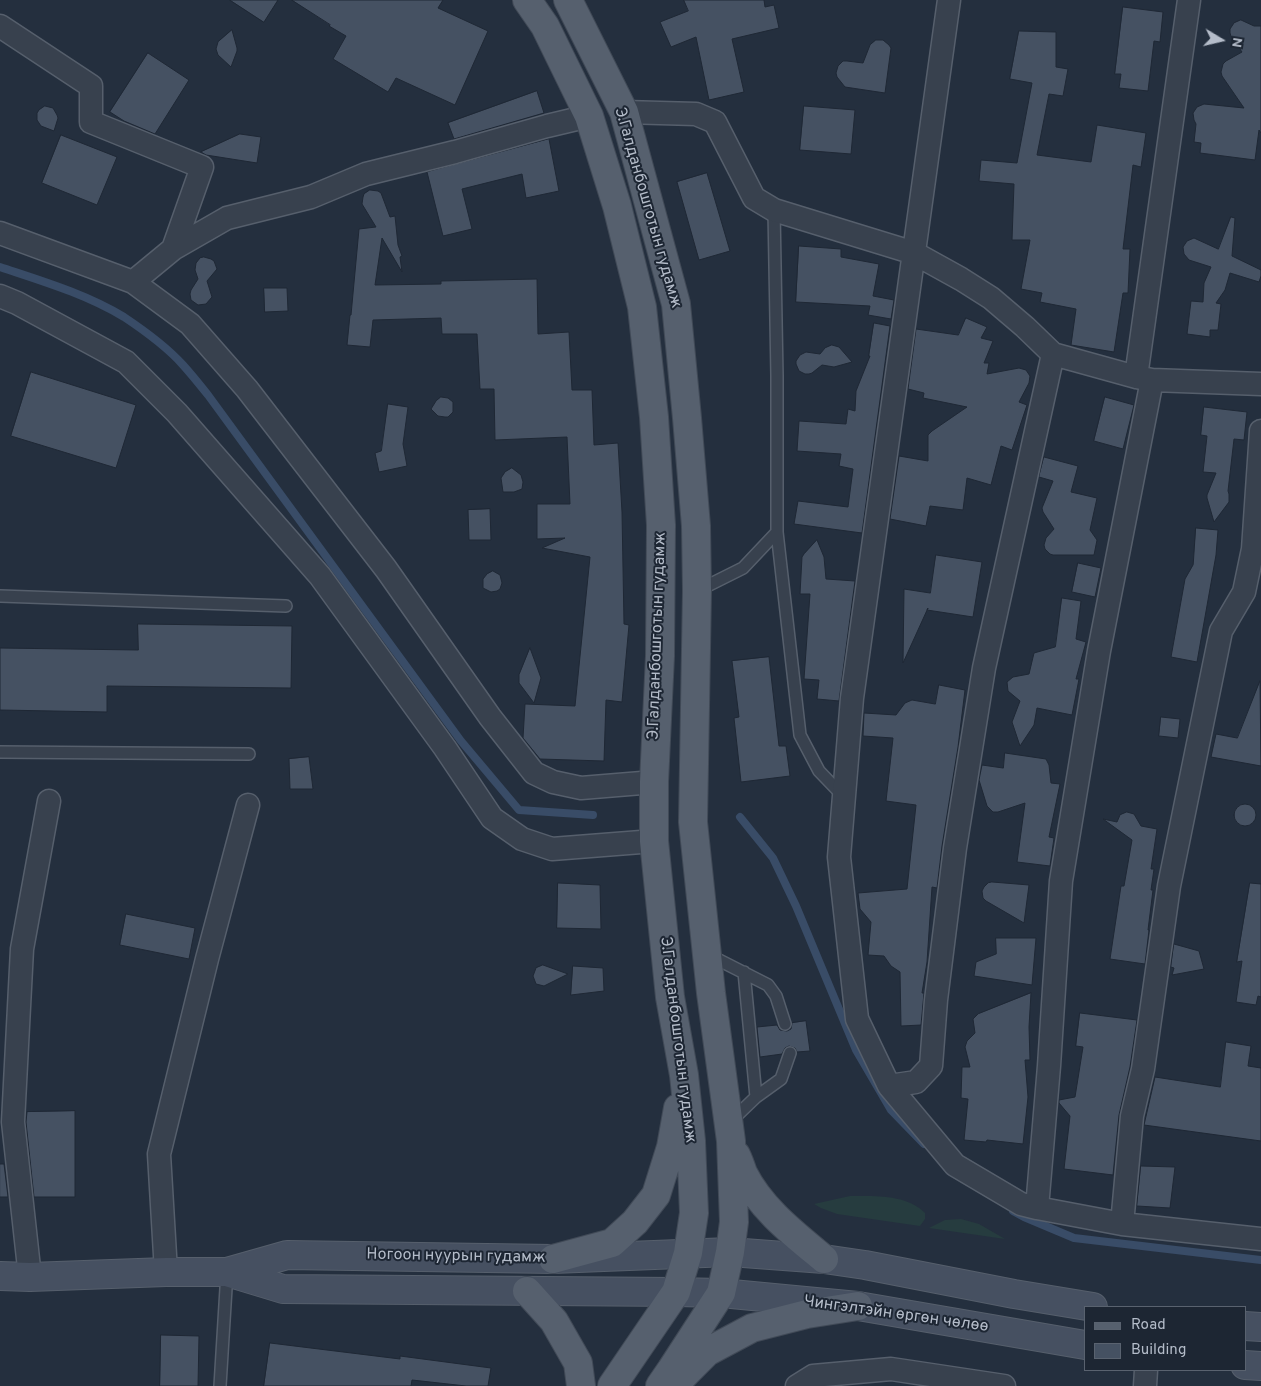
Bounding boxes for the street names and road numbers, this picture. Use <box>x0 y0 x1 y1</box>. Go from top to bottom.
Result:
street label: Э.Галданбошготын гудамж <box>609 105 685 311</box>
street label: Э.Галданбошготын гудамж <box>645 532 671 740</box>
street label: Э.Галданбошготын гудамж <box>655 936 699 1144</box>
street label: Ногоон нуурын гудамж <box>366 1246 546 1268</box>
street label: Чингэлтэйн өргөн чөлөө <box>802 1293 990 1337</box>

